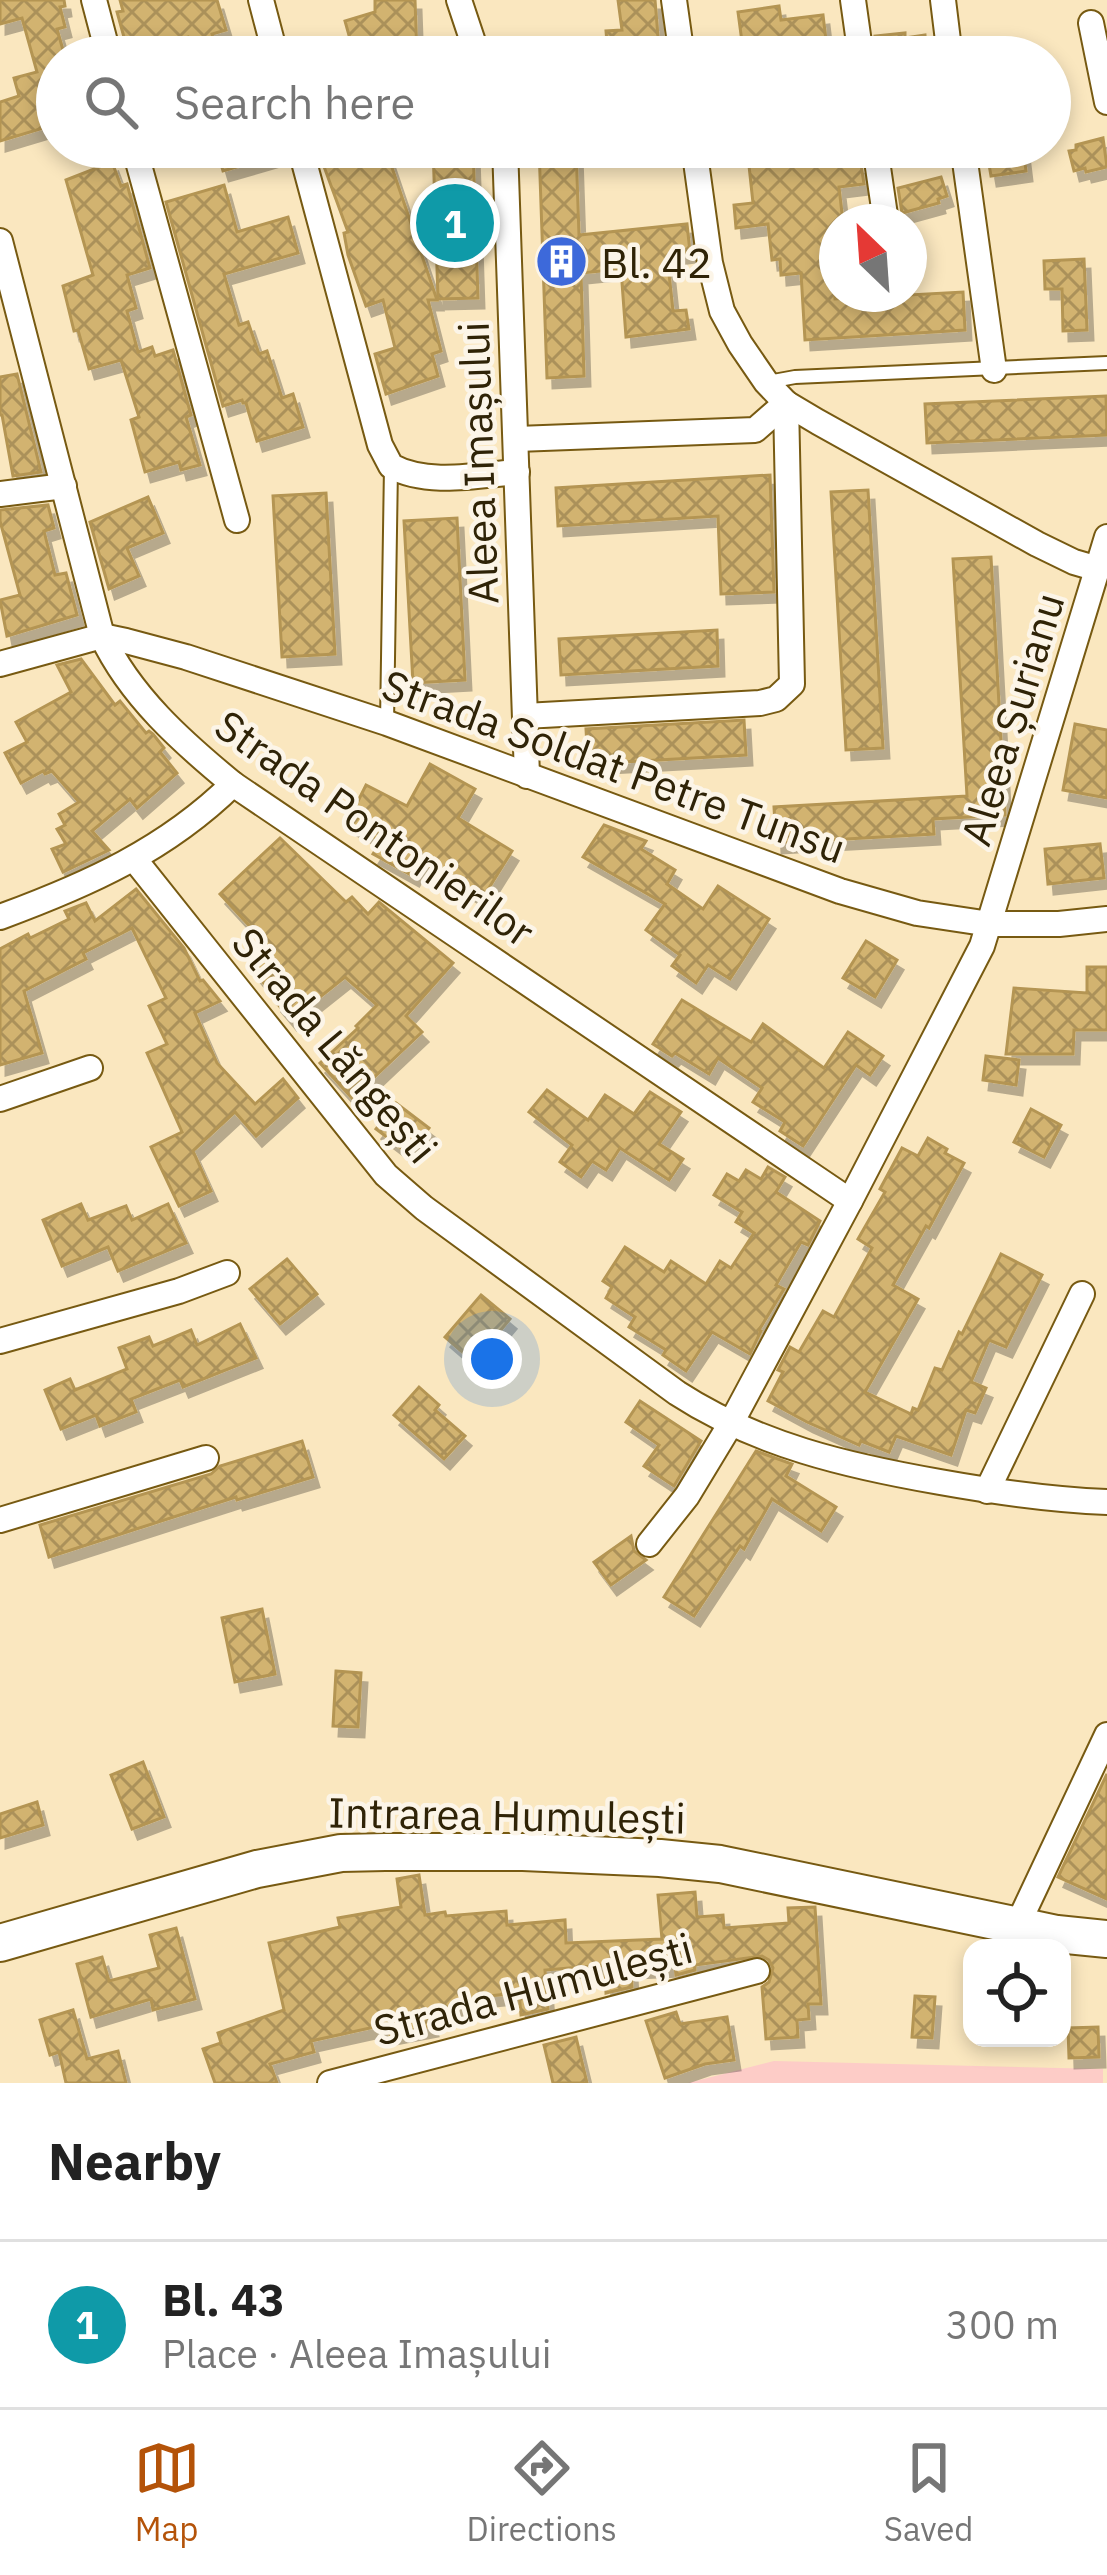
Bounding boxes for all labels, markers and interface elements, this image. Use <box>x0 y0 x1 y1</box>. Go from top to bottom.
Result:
search box <box>36 36 1071 168</box>
icon: search <box>78 69 144 135</box>
text: Search here <box>174 73 415 131</box>
pin: 1 <box>416 178 494 268</box>
north arrow <box>819 204 927 312</box>
building icon: Bl. 42 <box>534 234 590 290</box>
place label: Bl. 42 <box>601 235 712 290</box>
street label: Aleea Imașului <box>446 321 510 605</box>
street label: Aleea Șurianu <box>948 586 1076 852</box>
street label: Strada Soldat Petre Tunsu <box>375 657 853 875</box>
street label: Strada Pontonierilor <box>205 697 545 959</box>
street label: Strada Lăngești <box>220 916 450 1174</box>
your location <box>462 1329 522 1389</box>
street label: Intrarea Humulești <box>328 1784 686 1846</box>
street label: Strada Humulești <box>368 1920 698 2058</box>
map controls <box>963 1939 1071 2047</box>
button: locate <box>963 1939 1071 2047</box>
text: Nearby <box>48 2128 221 2194</box>
text: Bl. 43 <box>162 2270 285 2328</box>
text: 1 <box>75 2299 99 2350</box>
text: 300 m <box>946 2299 1059 2350</box>
text: Place · Aleea Imașului <box>162 2328 552 2379</box>
tab: Map <box>134 2435 200 2550</box>
tab: Directions <box>467 2435 617 2550</box>
tab: Saved <box>884 2435 973 2550</box>

